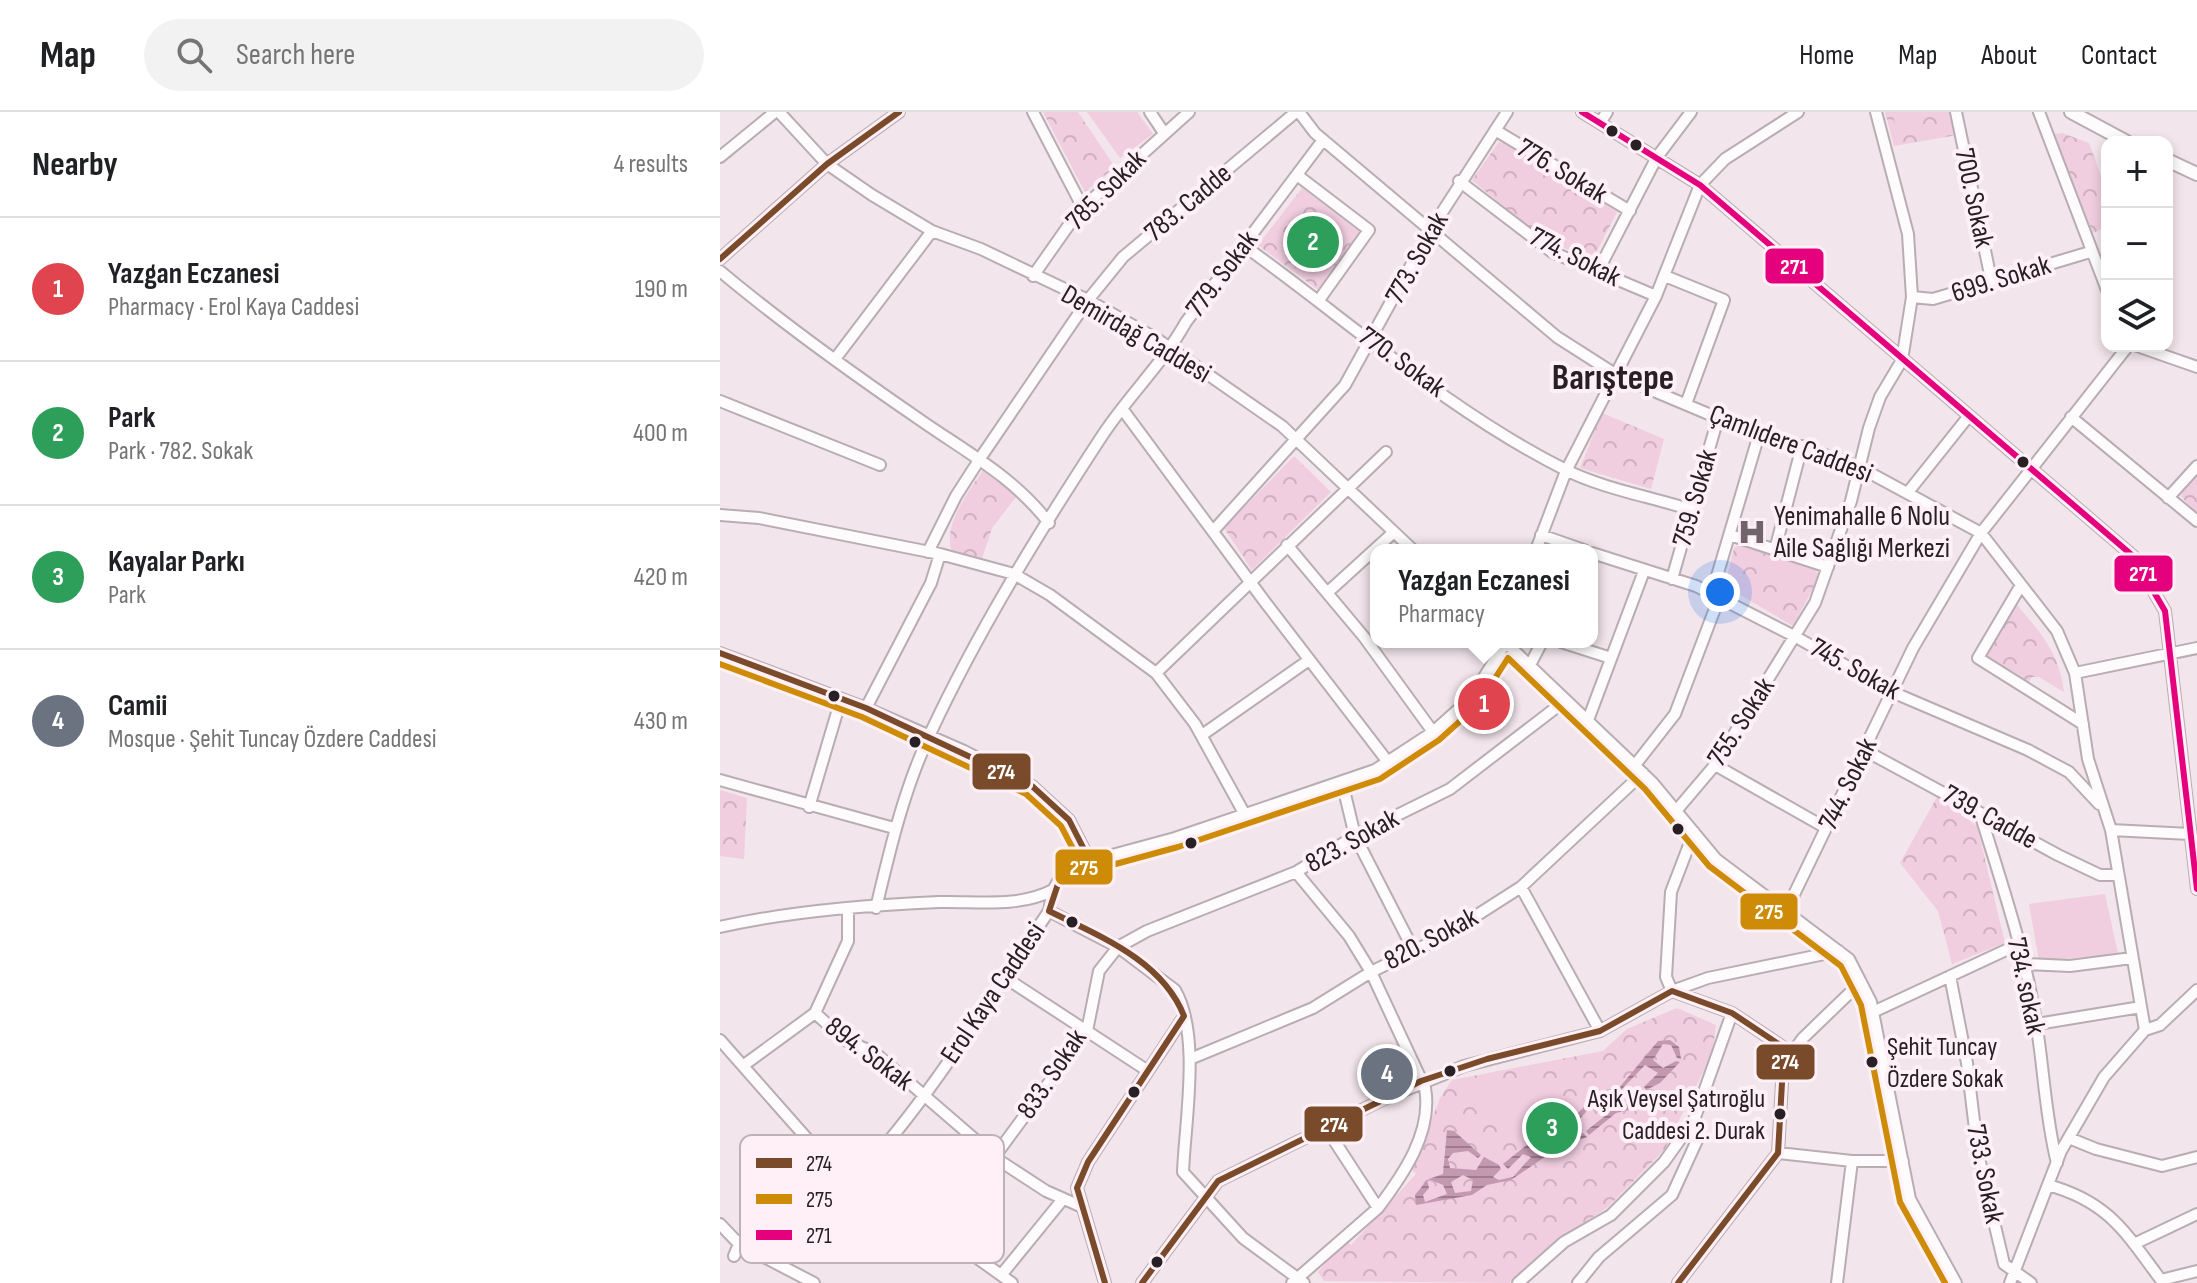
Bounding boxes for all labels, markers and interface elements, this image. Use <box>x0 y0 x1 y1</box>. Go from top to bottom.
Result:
search box <box>144 19 704 91</box>
text: Map <box>40 33 96 78</box>
icon: search <box>172 33 216 77</box>
text: Search here <box>236 37 355 73</box>
text: Home <box>1799 39 1854 72</box>
text: Map <box>1898 39 1937 72</box>
text: About <box>1981 39 2037 72</box>
text: Contact <box>2081 39 2157 72</box>
unlabelled marker <box>1604 123 1620 139</box>
street label: 776. Sokak <box>1511 131 1613 211</box>
map controls <box>2101 136 2173 352</box>
button: + <box>2101 136 2173 208</box>
unlabelled marker <box>1628 137 1644 153</box>
street label: 785. Sokak <box>1059 143 1153 237</box>
text: Nearby <box>32 144 118 185</box>
street label: 700. Sokak <box>1947 145 2001 251</box>
text: 4 results <box>613 149 688 180</box>
street label: 783. Cadde <box>1138 157 1238 249</box>
street label: 773. Sokak <box>1378 206 1456 310</box>
button: − <box>2101 208 2173 280</box>
pin: 2 <box>1287 212 1339 272</box>
street label: 774. Sokak <box>1524 220 1627 294</box>
street label: 779. Sokak <box>1179 224 1265 324</box>
line badge: 271 <box>1764 247 1825 285</box>
street label: 699. Sokak <box>1948 248 2055 310</box>
text: 271 <box>1780 254 1808 281</box>
text: Yazgan Eczanesi <box>108 256 280 292</box>
text: 1 <box>53 274 63 305</box>
text: 190 m <box>635 274 688 305</box>
street label: Demirdağ Caddesi <box>1055 278 1217 390</box>
button: layers <box>2101 280 2173 352</box>
text: Pharmacy · Erol Kaya Caddesi <box>108 292 359 323</box>
street label: 770. Sokak <box>1352 319 1452 405</box>
district label: Barıştepe <box>1552 357 1674 400</box>
street label: Çamlıdere Caddesi <box>1705 398 1877 490</box>
text: Park <box>108 400 155 436</box>
text: 2 <box>52 418 64 449</box>
text: 400 m <box>633 418 688 449</box>
text: Park · 782. Sokak <box>108 436 253 467</box>
street label: 759. Sokak <box>1665 445 1725 550</box>
unlabelled marker <box>2015 454 2031 470</box>
place label: Yenimahalle 6 Nolu Aile Sağlığı Merkezi <box>1773 500 1950 565</box>
hospital icon: Yenimahalle 6 Nolu Aile Sağlığı Merkezi <box>1737 517 1767 547</box>
text: Kayalar Parkı <box>108 544 245 580</box>
popup <box>1370 544 1598 648</box>
line badge: 271 <box>2113 554 2174 593</box>
text: 271 <box>2129 561 2157 588</box>
text: 3 <box>52 562 64 593</box>
text: 420 m <box>634 562 688 593</box>
text: Yazgan Eczanesi <box>1398 563 1570 599</box>
your location <box>1700 572 1740 612</box>
text: Park <box>108 580 146 611</box>
text: Pharmacy <box>1398 599 1485 630</box>
street label: 745. Sokak <box>1804 631 1906 707</box>
street label: 755. Sokak <box>1700 671 1782 773</box>
pin: 1 <box>1458 674 1510 734</box>
text: Camii <box>108 688 167 724</box>
unlabelled marker <box>826 688 842 704</box>
text: 4 <box>52 706 64 737</box>
text: 430 m <box>634 706 688 737</box>
text: Mosque · Şehit Tuncay Özdere Caddesi <box>108 724 437 755</box>
street label: 744. Sokak <box>1812 732 1885 836</box>
unlabelled marker <box>907 734 923 750</box>
line badge: 274 <box>971 752 1032 791</box>
text: 274 <box>987 759 1015 786</box>
street label: 739. Cadde <box>1937 778 2043 856</box>
street label: 823. Sokak <box>1300 802 1405 880</box>
unlabelled marker <box>1670 821 1686 837</box>
unlabelled marker <box>1183 835 1199 851</box>
line badge: 275 <box>1054 848 1114 886</box>
text: 275 <box>1070 855 1098 882</box>
line badge: 275 <box>1739 892 1799 931</box>
text: 275 <box>1755 899 1783 926</box>
street label: 820. Sokak <box>1379 901 1484 977</box>
unlabelled marker <box>1064 914 1080 930</box>
street label: Erol Kaya Caddesi <box>934 916 1052 1070</box>
street label: 734. sokak <box>2000 934 2052 1038</box>
street label: 894. Sokak <box>818 1010 920 1098</box>
street label: 833. Sokak <box>1010 1023 1094 1125</box>
place label: Şehit Tuncay Özdere Sokak <box>1887 1032 2004 1095</box>
line badge: 274 <box>1755 1043 1816 1081</box>
pin: 4 <box>1361 1044 1413 1104</box>
text: 274 <box>1771 1049 1799 1076</box>
marker: Şehit Tuncay Özdere Sokak <box>1864 1054 1880 1070</box>
unlabelled marker <box>1442 1063 1458 1079</box>
unlabelled marker <box>1126 1084 1142 1100</box>
place label: Aşık Veysel Şatıroğlu Caddesi 2. Durak <box>1587 1084 1765 1147</box>
pin: 3 <box>1526 1098 1578 1158</box>
line badge: 274 <box>1303 1105 1364 1143</box>
marker: Aşık Veysel Şatıroğlu Caddesi 2. Durak <box>1772 1106 1788 1122</box>
text: 274 <box>1320 1112 1348 1139</box>
street label: 733. Sokak <box>1959 1122 2011 1227</box>
legend <box>740 1135 1004 1263</box>
text: 274 <box>806 1151 832 1178</box>
text: 275 <box>806 1187 833 1214</box>
text: 271 <box>806 1223 832 1250</box>
unlabelled marker <box>1149 1254 1165 1270</box>

